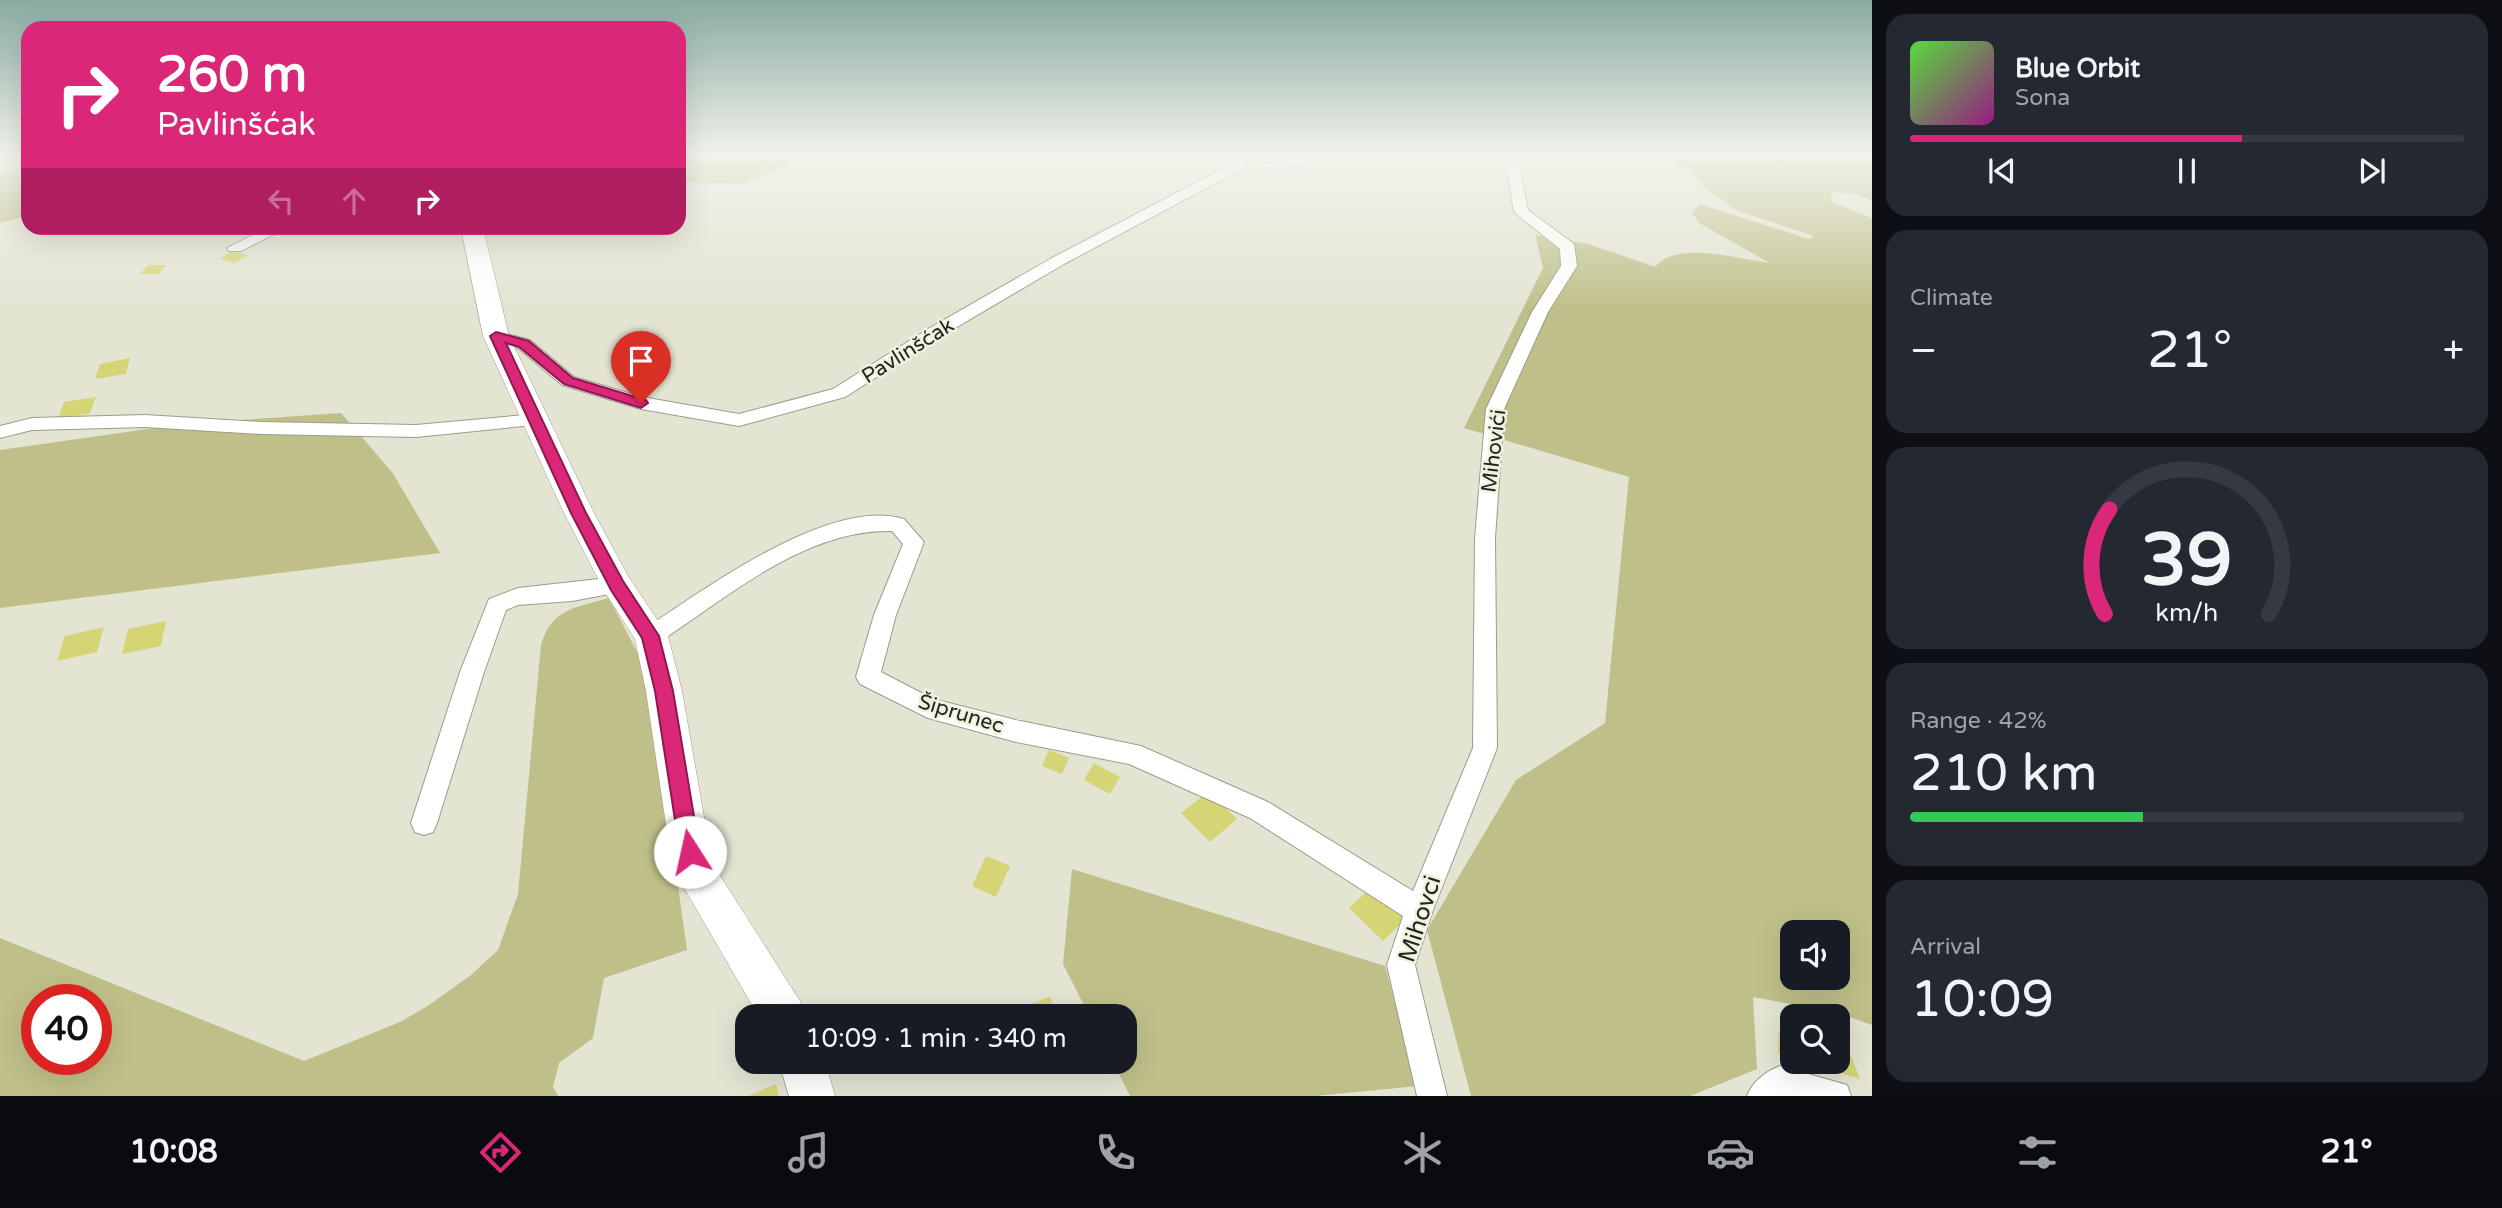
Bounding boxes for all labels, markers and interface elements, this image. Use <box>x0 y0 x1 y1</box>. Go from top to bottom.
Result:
text: 260 m <box>157 46 307 105</box>
icon: right <box>42 49 133 140</box>
text: Blue Orbit <box>2015 53 2140 84</box>
text: Sona <box>2015 84 2070 112</box>
text: Pavlinšćak <box>157 106 316 144</box>
icon: previous <box>1983 152 2021 190</box>
icon: pause <box>2168 152 2206 190</box>
icon: next <box>2353 152 2391 190</box>
icon: left <box>262 182 300 220</box>
icon: ahead <box>335 182 373 220</box>
icon: right <box>408 182 446 220</box>
text: Climate <box>1910 284 1993 312</box>
street label: Pavlinšćak <box>857 313 959 389</box>
text: 21° <box>2147 319 2232 382</box>
text: − <box>1910 328 1937 374</box>
text: + <box>2443 328 2464 374</box>
pin <box>611 331 671 403</box>
icon: arrive <box>622 342 660 380</box>
street label: Mihovići <box>1477 408 1511 494</box>
text: 39 <box>2141 517 2233 605</box>
text: km/h <box>2156 598 2218 628</box>
street label: Šiprunec <box>915 689 1007 739</box>
text: Range · 42% <box>1910 707 2046 735</box>
text: 210 km <box>1910 742 2098 805</box>
position arrow <box>653 815 727 889</box>
street label: Mihovci <box>1392 872 1448 966</box>
map controls <box>1780 920 1850 1074</box>
button: sound <box>1780 920 1850 990</box>
text: Arrival <box>1910 933 1981 961</box>
text: 10:09 <box>1910 968 2054 1031</box>
speed limit sign: 40 <box>21 984 112 1075</box>
button: search <box>1780 1004 1850 1074</box>
text: 10:09 · 1 min · 340 m <box>805 1023 1067 1054</box>
icon: directions <box>476 1128 525 1177</box>
icon: music <box>784 1128 833 1177</box>
icon: phone <box>1091 1128 1140 1177</box>
icon: climate <box>1398 1128 1447 1177</box>
icon: car <box>1706 1128 1755 1177</box>
icon: filters <box>2013 1128 2062 1177</box>
text: 10:08 <box>129 1133 218 1171</box>
text: 21° <box>2320 1133 2373 1171</box>

